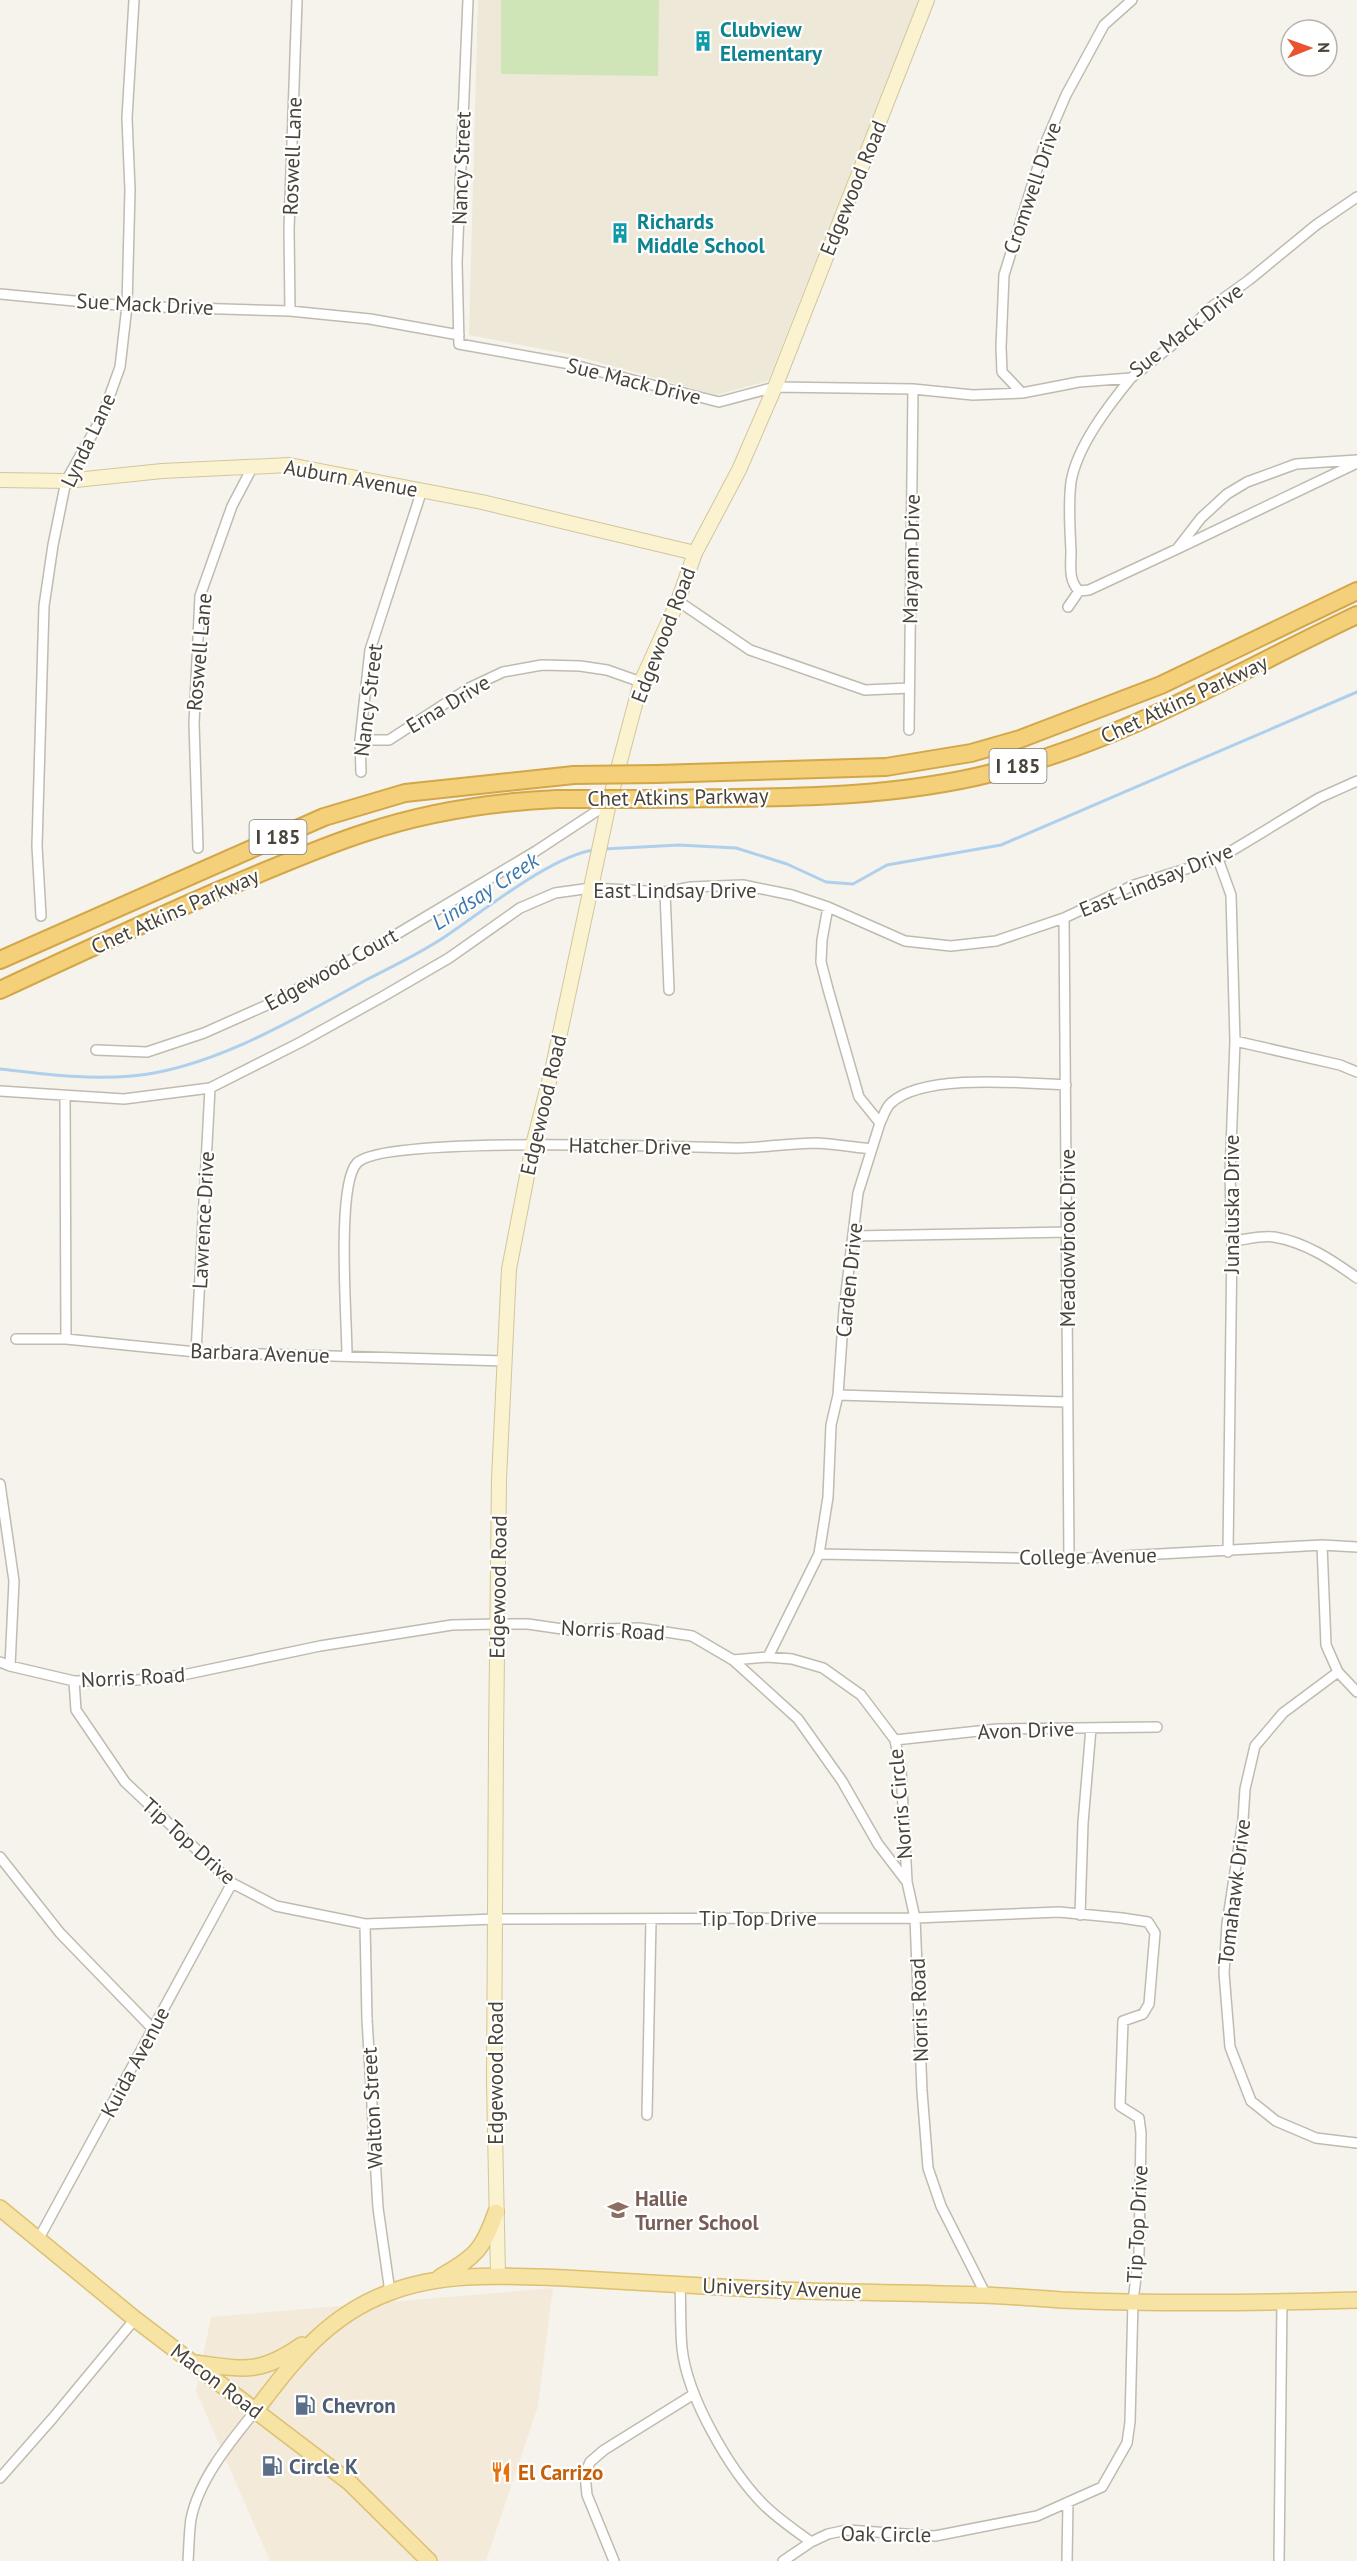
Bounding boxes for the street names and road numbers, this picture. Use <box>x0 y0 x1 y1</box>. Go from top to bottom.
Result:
street label: Roswell Lane <box>276 96 308 216</box>
street label: Nancy Street <box>446 111 476 225</box>
street label: Edgewood Road <box>814 116 892 260</box>
street label: Cromwell Drive <box>997 118 1067 258</box>
street label: Sue Mack Drive <box>1124 277 1248 383</box>
street label: Sue Mack Drive <box>76 287 214 321</box>
street label: Sue Mack Drive <box>564 351 704 411</box>
street label: Lynda Lane <box>55 389 121 491</box>
street label: Auburn Avenue <box>282 453 420 503</box>
street label: Maryann Drive <box>896 494 926 624</box>
street label: Edgewood Road <box>625 563 701 707</box>
street label: Roswell Lane <box>180 592 218 712</box>
street label: Nancy Street <box>348 642 388 758</box>
street label: Chet Atkins Parkway <box>1096 648 1272 750</box>
street label: Erna Drive <box>401 668 495 740</box>
road number: I 185 <box>990 749 1046 783</box>
street label: Chet Atkins Parkway <box>587 782 769 812</box>
road number: I 185 <box>250 820 306 854</box>
street label: East Lindsay Drive <box>1075 837 1237 923</box>
street label: Chet Atkins Parkway <box>87 862 263 960</box>
street label: East Lindsay Drive <box>593 877 757 904</box>
street label: Edgewood Court <box>260 921 402 1017</box>
street label: Edgewood Road <box>514 1032 572 1178</box>
street label: Hatcher Drive <box>568 1131 692 1161</box>
street label: Junaluska Drive <box>1218 1135 1245 1274</box>
street label: Meadowbrook Drive <box>1054 1149 1081 1327</box>
street label: Lawrence Drive <box>186 1150 220 1290</box>
street label: Carden Drive <box>830 1221 868 1339</box>
street label: Barbara Avenue <box>190 1337 330 1369</box>
street label: Edgewood Road <box>483 1515 513 1659</box>
street label: College Avenue <box>1019 1541 1157 1571</box>
street label: Norris Road <box>560 1614 666 1646</box>
street label: Norris Road <box>80 1661 186 1693</box>
street label: Avon Drive <box>977 1715 1075 1745</box>
street label: Norris Circle <box>882 1748 918 1860</box>
street label: Tip Top Drive <box>136 1792 242 1890</box>
street label: Tomahawk Drive <box>1212 1817 1256 1967</box>
street label: Tip Top Drive <box>699 1905 817 1932</box>
street label: Norris Road <box>904 1957 934 2063</box>
street label: Edgewood Road <box>482 2001 509 2145</box>
street label: Kuida Avenue <box>95 2002 175 2122</box>
street label: Walton Street <box>355 2046 389 2170</box>
street label: Tip Top Drive <box>1120 2164 1154 2284</box>
street label: University Avenue <box>702 2272 862 2304</box>
street label: Macon Road <box>165 2337 269 2425</box>
street label: Oak Circle <box>840 2520 932 2548</box>

